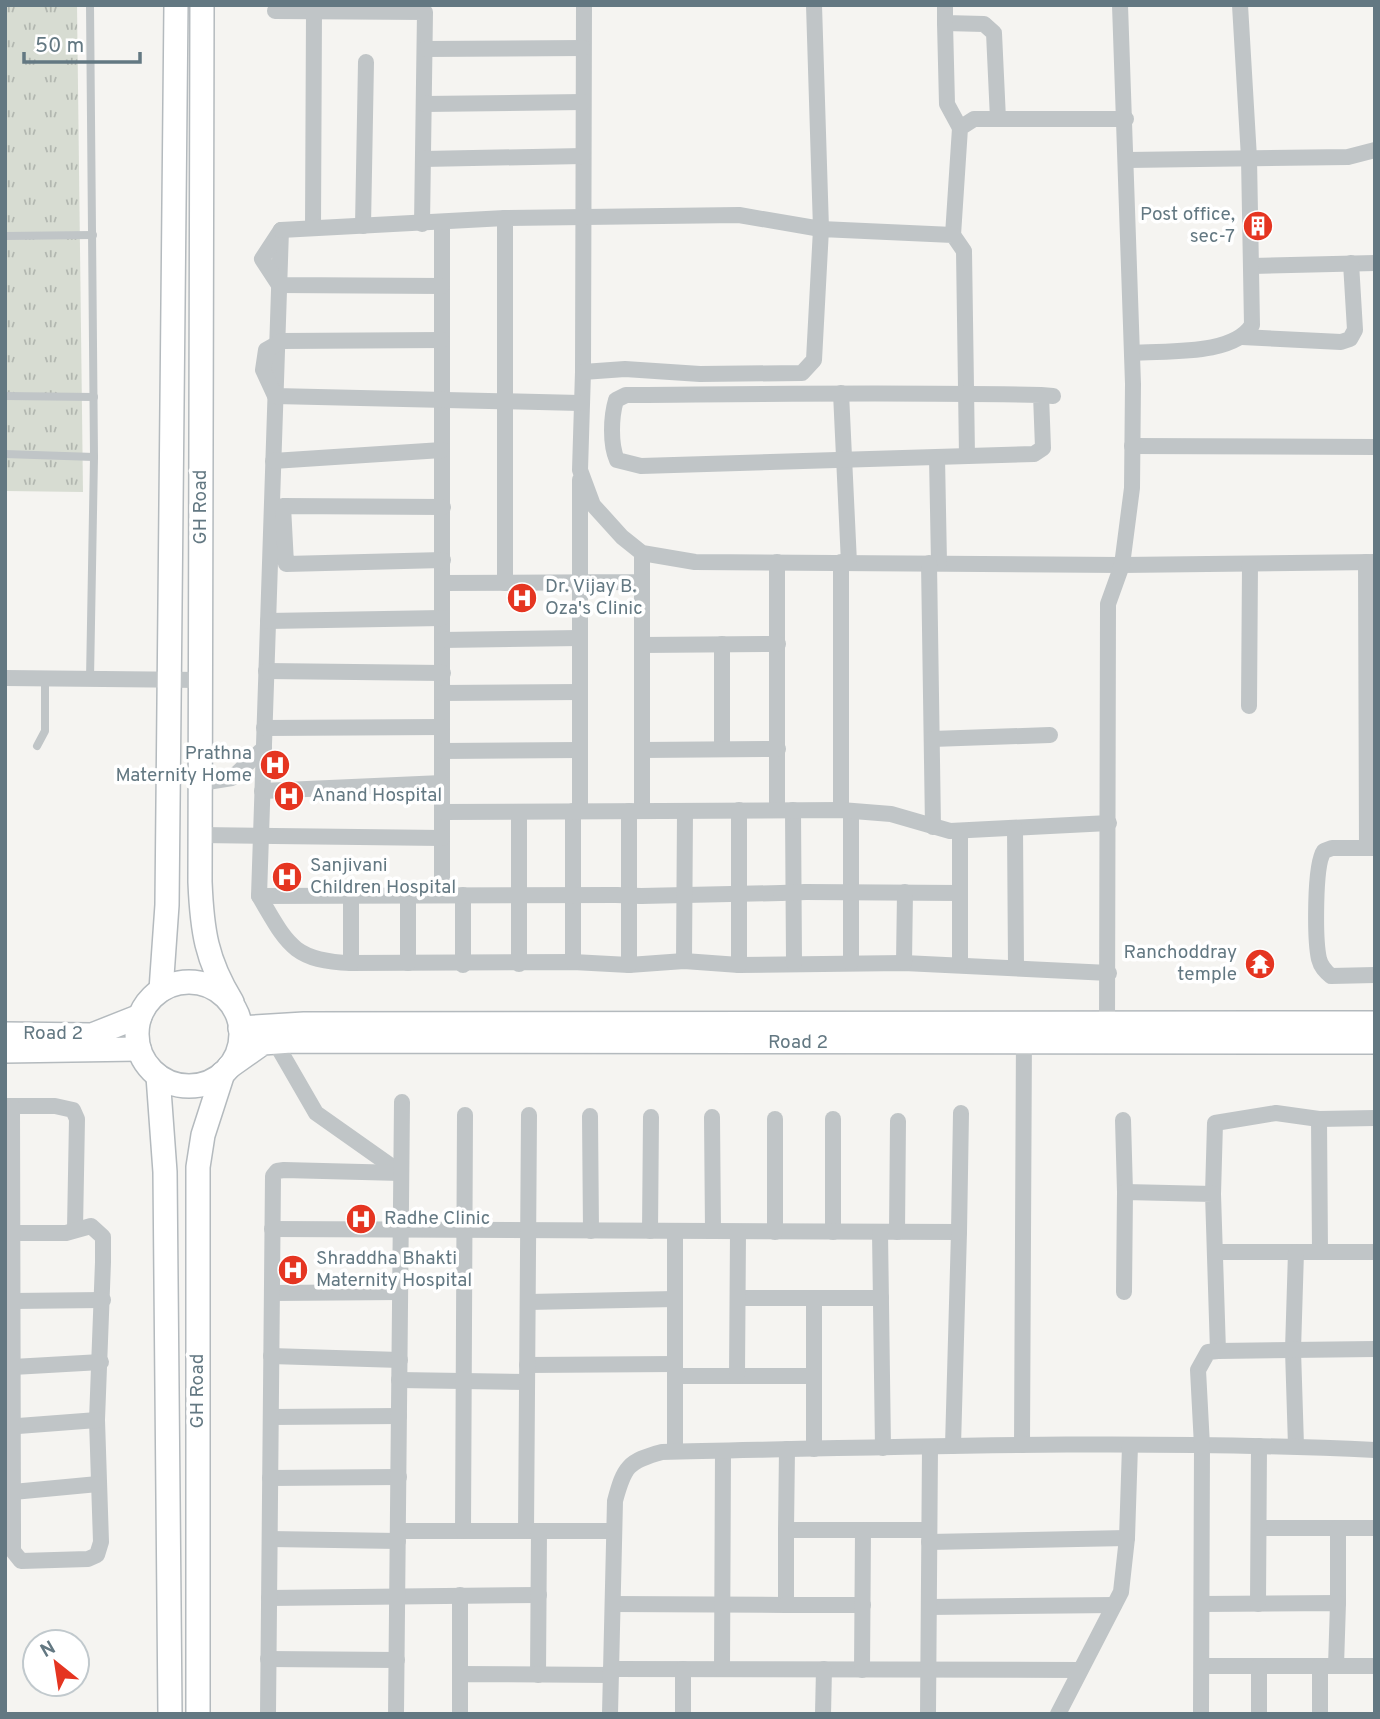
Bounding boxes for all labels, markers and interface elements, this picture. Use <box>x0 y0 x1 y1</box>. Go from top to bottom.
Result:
scale bar <box>24 21 140 65</box>
text: 50 m <box>35 33 84 60</box>
place label: Post office, sec-7 <box>1140 203 1235 249</box>
building icon: Post office, sec-7 <box>1241 209 1275 243</box>
street label: GH Road <box>189 470 213 544</box>
place label: Dr. Vijay B. Oza's Clinic <box>545 575 643 621</box>
hospital icon: Dr. Vijay B. Oza's Clinic <box>505 581 539 615</box>
place label: Prathna Maternity Home <box>116 742 252 788</box>
hospital icon: Prathna Maternity Home <box>258 748 292 782</box>
hospital icon: Anand Hospital <box>272 779 306 813</box>
place label: Anand Hospital <box>312 784 442 808</box>
place label: Sanjivani Children Hospital <box>310 854 456 900</box>
hospital icon: Sanjivani Children Hospital <box>270 860 304 894</box>
place label: Ranchoddray temple <box>1124 941 1237 987</box>
temple icon: Ranchoddray temple <box>1243 947 1277 981</box>
street label: Road 2 <box>23 1022 83 1046</box>
street label: Road 2 <box>768 1031 828 1055</box>
hospital icon: Radhe Clinic <box>344 1202 378 1236</box>
place label: Radhe Clinic <box>384 1207 490 1231</box>
place label: Shraddha Bhakti Maternity Hospital <box>316 1247 472 1293</box>
hospital icon: Shraddha Bhakti Maternity Hospital <box>276 1253 310 1287</box>
street label: GH Road <box>186 1354 210 1428</box>
north arrow <box>21 1628 91 1698</box>
text: N <box>37 1636 60 1664</box>

